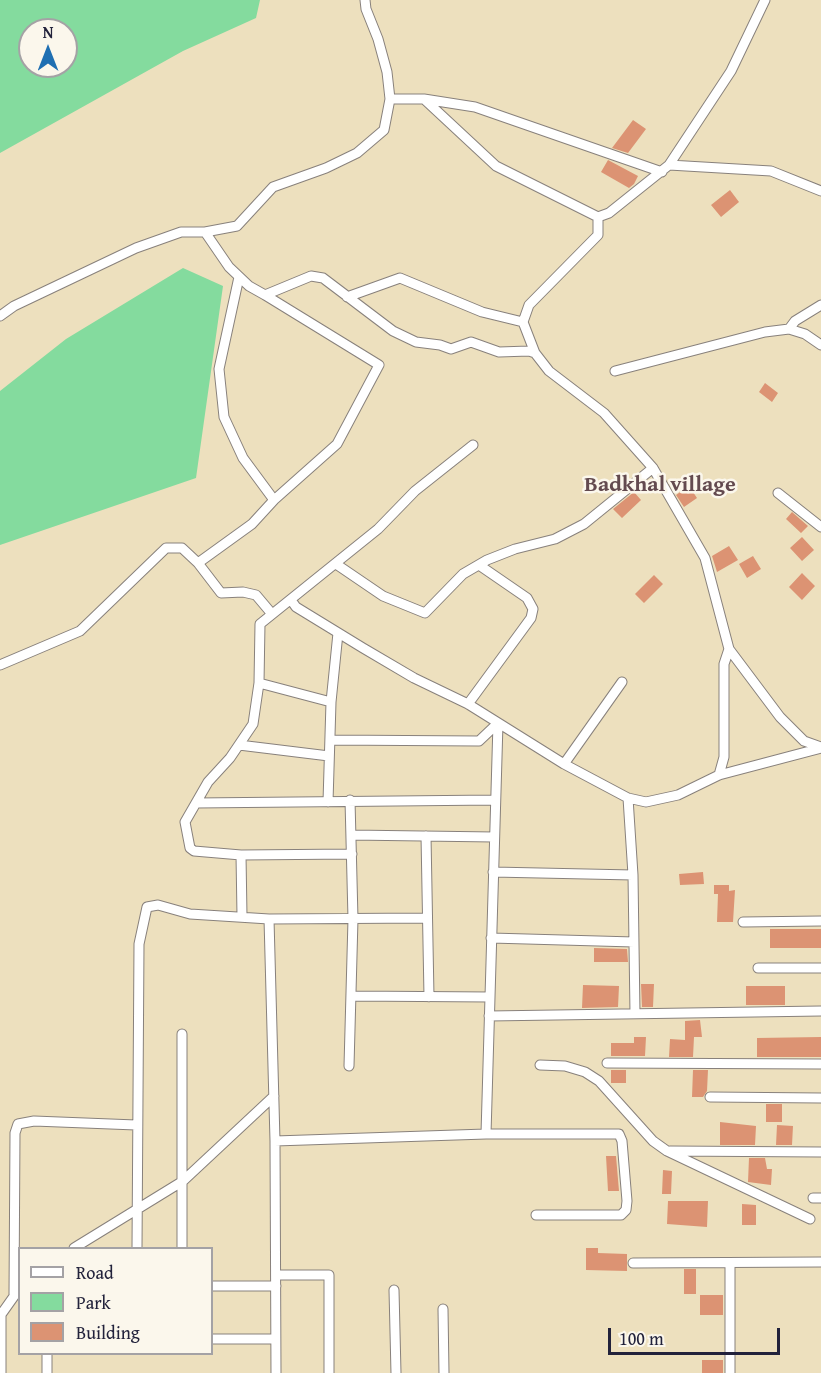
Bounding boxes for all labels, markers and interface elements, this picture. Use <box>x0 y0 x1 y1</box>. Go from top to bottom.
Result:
north arrow <box>18 18 78 78</box>
text: N <box>43 20 53 44</box>
district label: Badkhal village <box>584 472 736 498</box>
legend <box>18 1247 213 1355</box>
text: Road <box>76 1259 114 1286</box>
text: Park <box>76 1289 111 1316</box>
scale bar <box>611 1316 784 1354</box>
text: Building <box>76 1319 140 1346</box>
text: 100 m <box>619 1325 664 1352</box>

